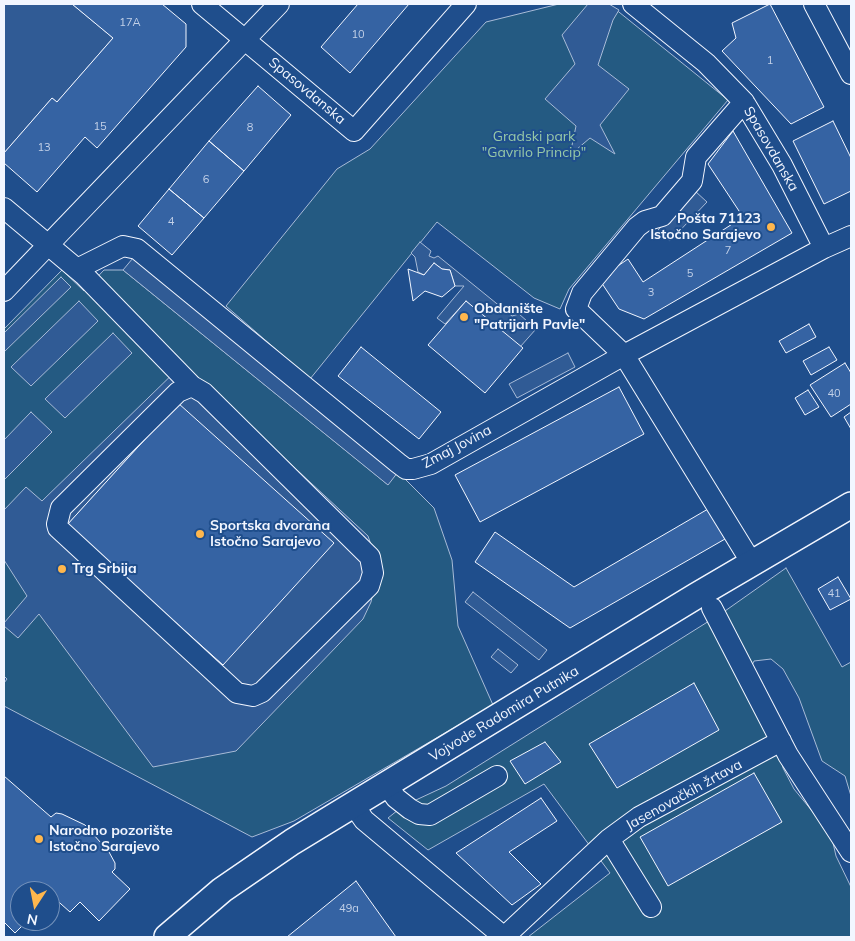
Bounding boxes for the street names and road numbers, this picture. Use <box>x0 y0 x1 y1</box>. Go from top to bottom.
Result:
street label: Spasovdanska <box>265 54 349 128</box>
street label: Spasovdanska <box>740 104 802 194</box>
street label: Zmaj Jovina <box>420 422 494 472</box>
street label: Vojvode Radomira Putnika <box>426 663 582 765</box>
street label: Jasenovačkih žrtava <box>623 756 745 834</box>

